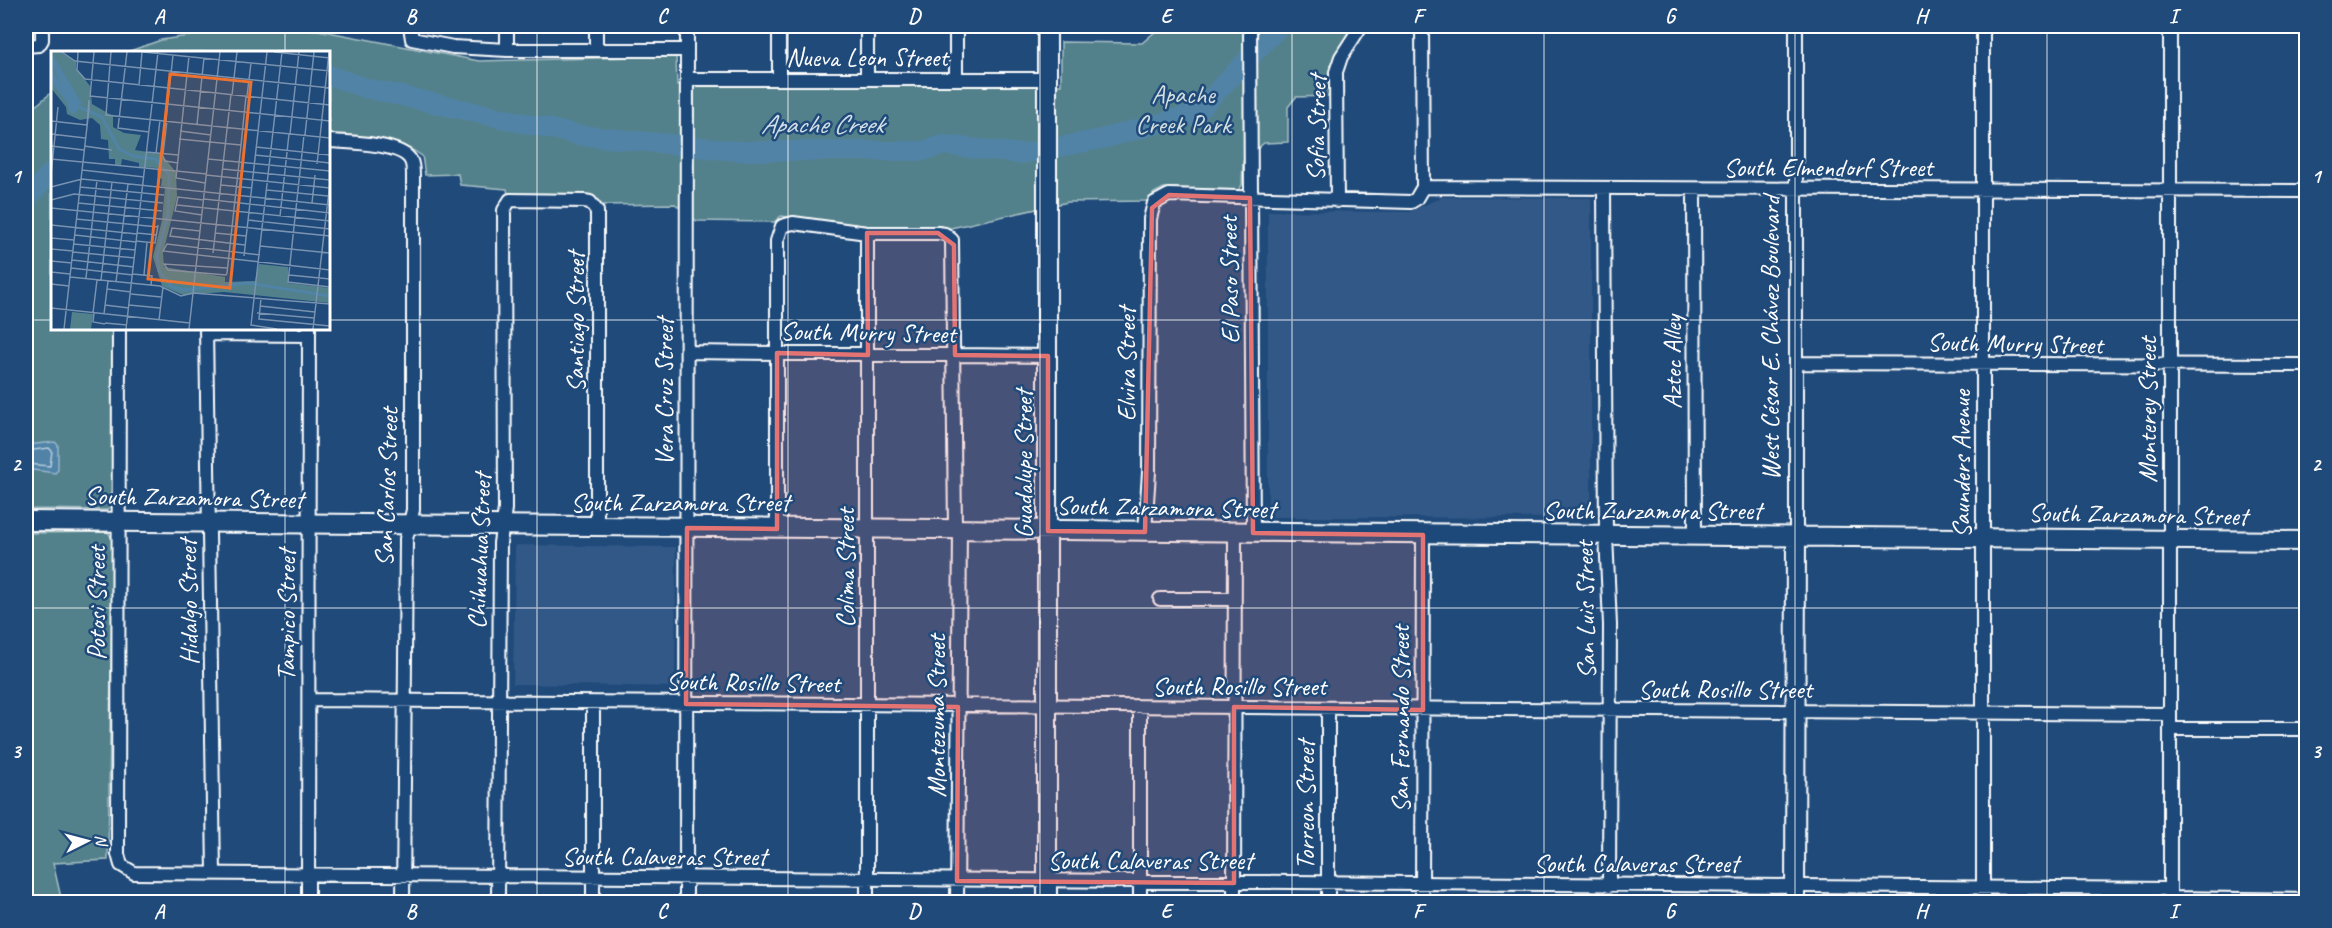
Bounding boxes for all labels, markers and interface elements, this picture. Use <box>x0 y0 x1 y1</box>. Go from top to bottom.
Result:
text: A <box>154 4 166 29</box>
text: B <box>406 4 418 29</box>
text: C <box>657 4 669 29</box>
text: D <box>908 4 922 29</box>
text: E <box>1161 4 1175 29</box>
text: F <box>1413 4 1427 29</box>
text: G <box>1665 4 1678 29</box>
text: H <box>1915 4 1930 29</box>
text: I <box>2169 4 2182 29</box>
street label: Nueva Leon Street <box>786 41 950 74</box>
inset map <box>51 51 330 330</box>
street label: Sofia Street <box>1299 71 1334 181</box>
park label: Apache Creek Park <box>1136 78 1233 141</box>
water label: Apache Creek <box>761 107 887 141</box>
street label: South Elmendorf Street <box>1723 151 1935 184</box>
text: 1 <box>12 164 23 189</box>
text: 1 <box>2312 164 2323 189</box>
street label: West César E. Chávez Boulevard <box>1754 192 1787 480</box>
street label: El Paso Street <box>1212 214 1247 344</box>
street label: Santiago Street <box>559 248 592 392</box>
street label: Elvira Street <box>1110 303 1143 421</box>
street label: Aztec Alley <box>1656 313 1689 409</box>
street label: South Murry Street <box>780 314 958 351</box>
street label: Vera Cruz Street <box>648 315 681 466</box>
street label: South Murry Street <box>1927 325 2105 362</box>
street label: Monterey Street <box>2131 335 2164 483</box>
street label: Guadalupe Street <box>1007 386 1040 538</box>
street label: Saunders Avenue <box>1945 388 1978 538</box>
street label: San Carlos Street <box>367 405 406 567</box>
text: 2 <box>12 452 23 477</box>
text: 2 <box>2312 452 2323 477</box>
street label: Chihuahua Street <box>460 469 499 630</box>
street label: South Zarzamora Street <box>84 479 307 516</box>
street label: South Zarzamora Street <box>570 486 793 519</box>
street label: South Zarzamora Street <box>1056 489 1279 526</box>
street label: South Zarzamora Street <box>1542 494 1765 527</box>
street label: South Zarzamora Street <box>2028 496 2251 533</box>
street label: Colima Street <box>829 506 862 628</box>
street label: Hidalgo Street <box>171 535 206 665</box>
street label: San Luis Street <box>1568 538 1603 679</box>
street label: Potosi Street <box>80 543 113 660</box>
street label: Tampico Street <box>270 546 303 681</box>
street label: San Fernando Street <box>1384 623 1417 813</box>
street label: Montezuma Street <box>920 632 953 797</box>
street label: South Rosillo Street <box>666 664 843 701</box>
street label: South Rosillo Street <box>1152 670 1328 703</box>
street label: South Rosillo Street <box>1638 673 1814 706</box>
street label: Torreon Street <box>1289 737 1322 870</box>
text: 3 <box>12 739 23 764</box>
text: 3 <box>2312 739 2323 764</box>
north arrow <box>57 811 117 871</box>
text: N <box>90 834 112 849</box>
street label: South Calaveras Street <box>561 840 770 873</box>
street label: South Calaveras Street <box>1047 844 1256 877</box>
street label: South Calaveras Street <box>1533 847 1742 880</box>
text: A <box>154 899 166 924</box>
text: B <box>406 899 418 924</box>
text: C <box>657 899 669 924</box>
text: D <box>908 899 922 924</box>
text: E <box>1161 899 1175 924</box>
text: F <box>1413 899 1427 924</box>
text: G <box>1665 899 1678 924</box>
text: H <box>1915 899 1930 924</box>
text: I <box>2169 899 2182 924</box>

